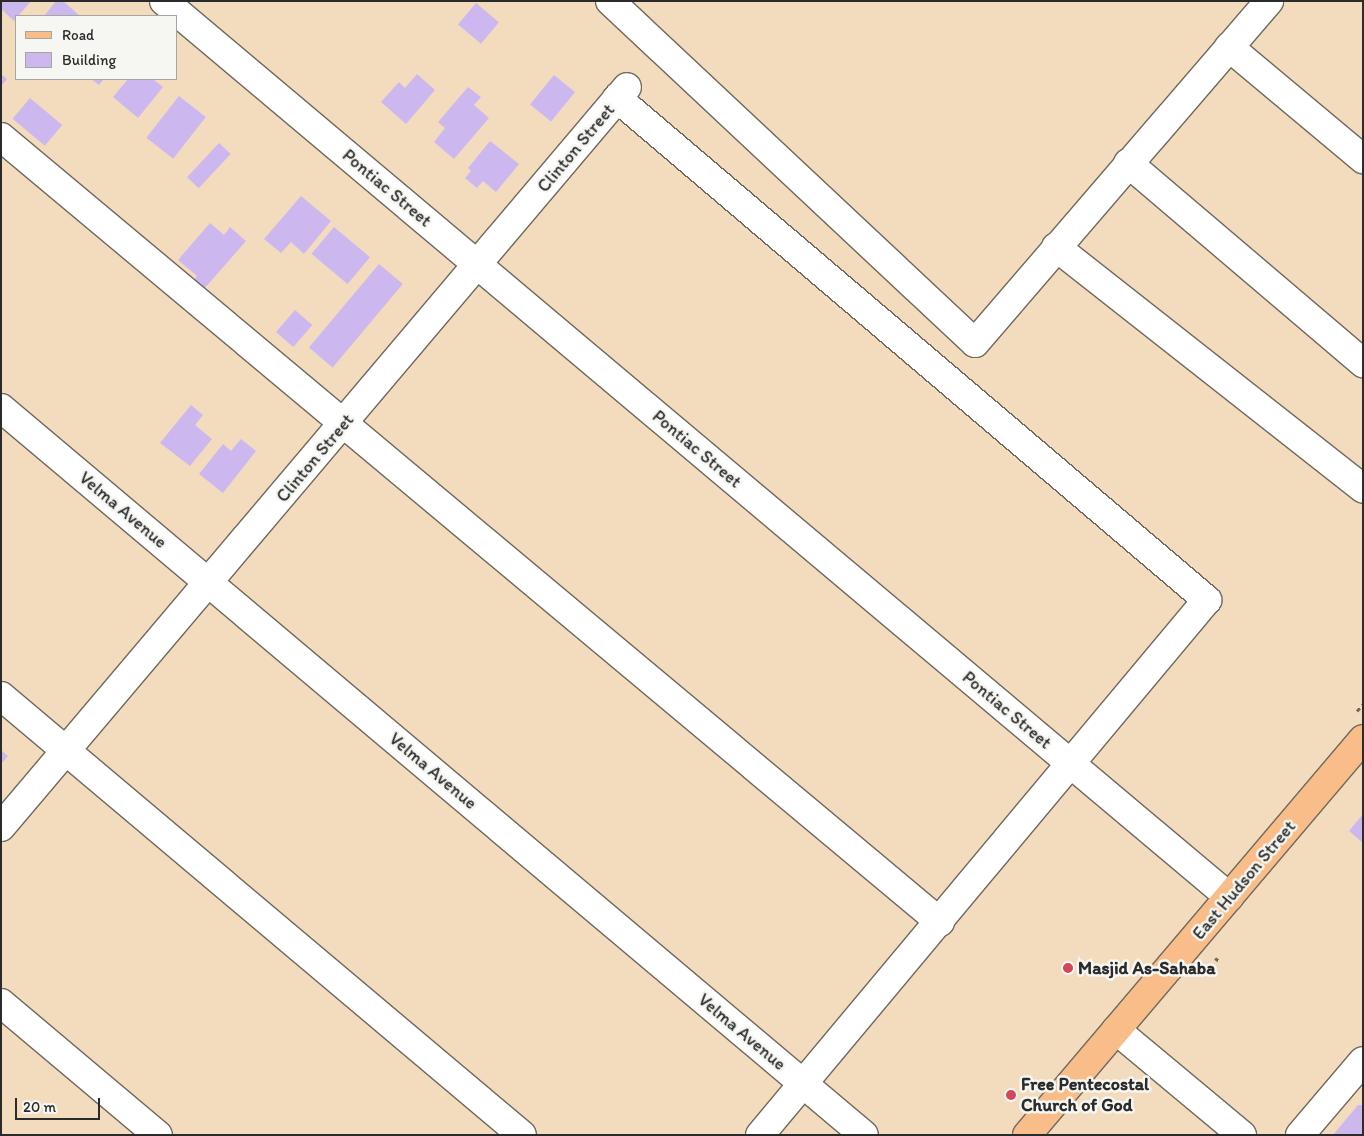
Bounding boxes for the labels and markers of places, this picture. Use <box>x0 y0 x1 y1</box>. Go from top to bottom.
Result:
place label: Masjid As-Sahaba <box>1078 957 1215 979</box>
marker: Masjid As-Sahaba <box>1062 962 1074 974</box>
place label: Free Pentecostal Church of God <box>1021 1074 1149 1116</box>
marker: Free Pentecostal Church of God <box>1005 1089 1017 1101</box>

